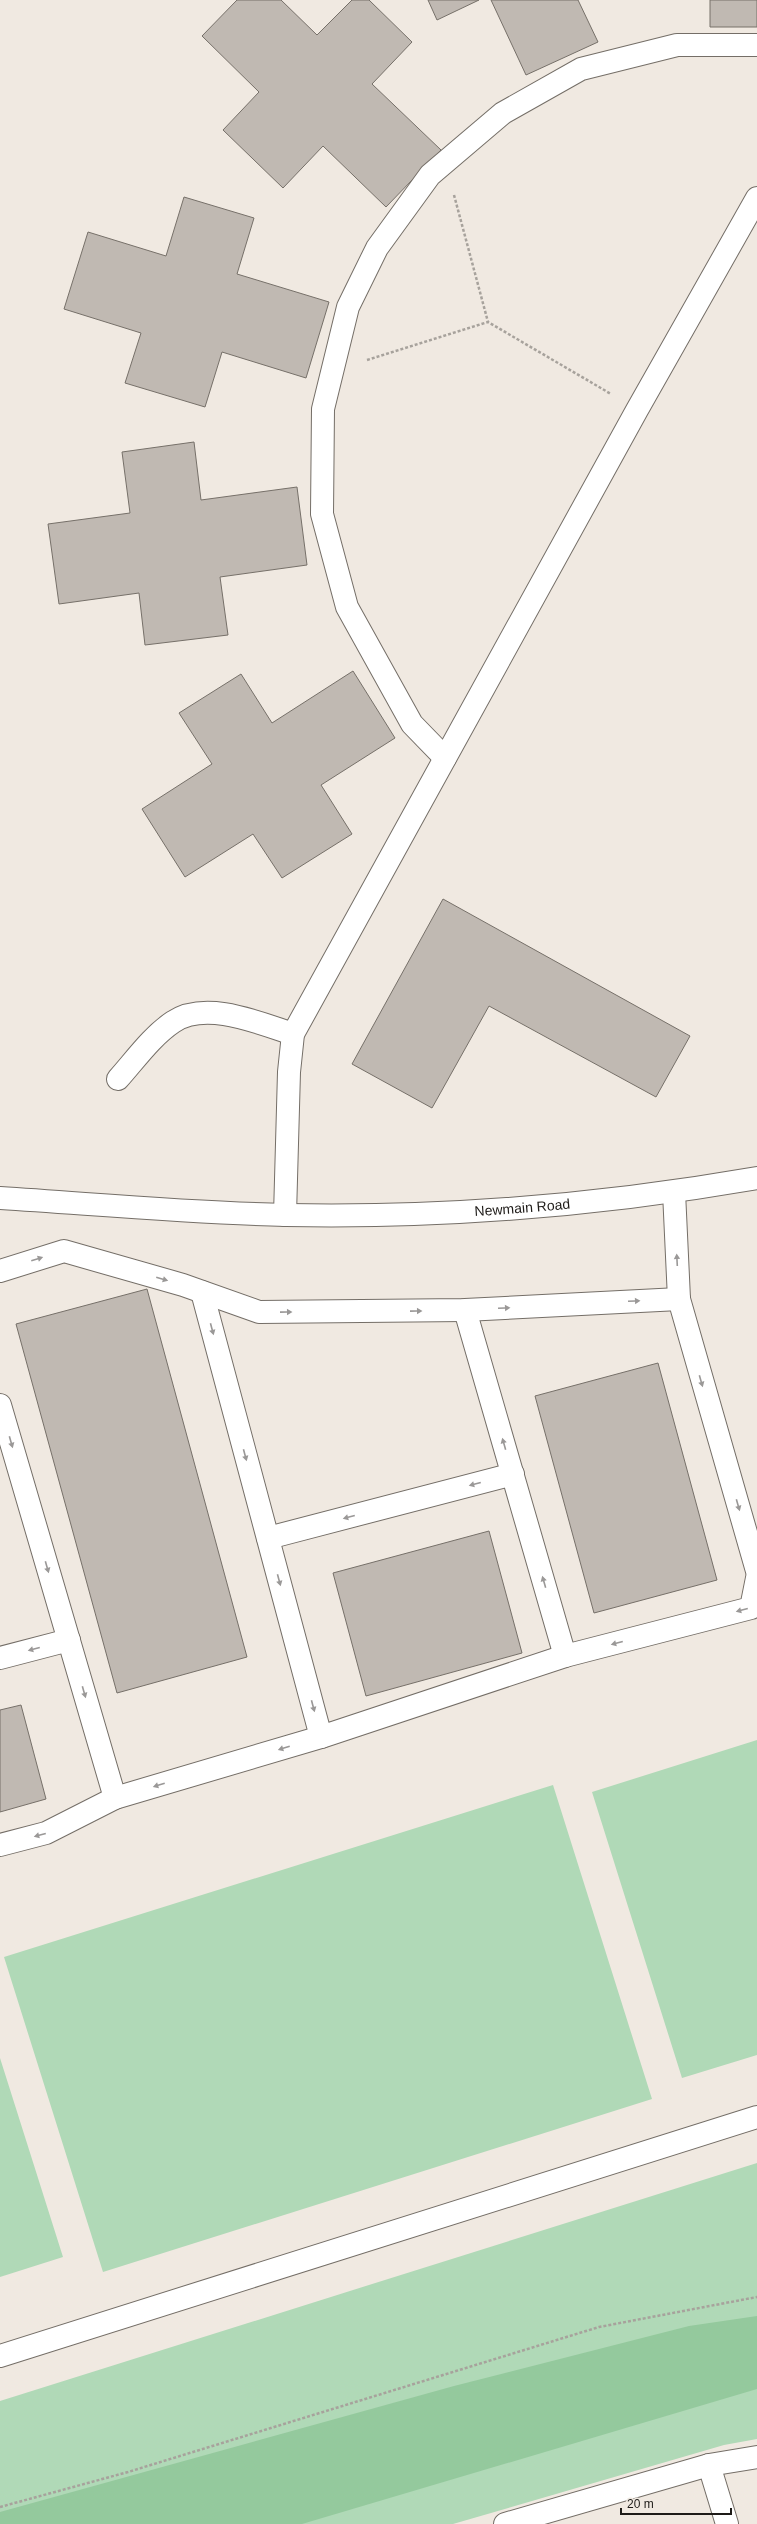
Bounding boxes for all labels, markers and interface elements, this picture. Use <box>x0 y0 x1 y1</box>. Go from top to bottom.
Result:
street label: Newmain Road <box>474 1196 571 1219</box>
one-way arrow <box>674 1254 681 1266</box>
one-way arrow <box>32 1256 44 1262</box>
one-way arrow <box>156 1276 168 1282</box>
one-way arrow <box>628 1298 641 1304</box>
one-way arrow <box>498 1305 511 1311</box>
one-way arrow <box>410 1307 422 1314</box>
one-way arrow <box>280 1309 293 1315</box>
one-way arrow <box>209 1324 215 1336</box>
one-way arrow <box>698 1375 704 1387</box>
one-way arrow <box>8 1437 14 1449</box>
one-way arrow <box>501 1438 507 1450</box>
one-way arrow <box>243 1449 249 1461</box>
one-way arrow <box>469 1481 481 1487</box>
one-way arrow <box>735 1500 741 1512</box>
one-way arrow <box>343 1514 355 1520</box>
one-way arrow <box>45 1561 51 1573</box>
one-way arrow <box>276 1575 282 1587</box>
one-way arrow <box>541 1576 547 1588</box>
one-way arrow <box>736 1607 748 1613</box>
one-way arrow <box>610 1640 622 1646</box>
one-way arrow <box>28 1646 40 1652</box>
one-way arrow <box>81 1686 87 1698</box>
one-way arrow <box>310 1700 316 1712</box>
one-way arrow <box>278 1745 290 1751</box>
one-way arrow <box>153 1782 165 1788</box>
one-way arrow <box>33 1832 46 1838</box>
scale bar <box>621 2490 731 2516</box>
text: 20 m <box>627 2497 654 2511</box>

